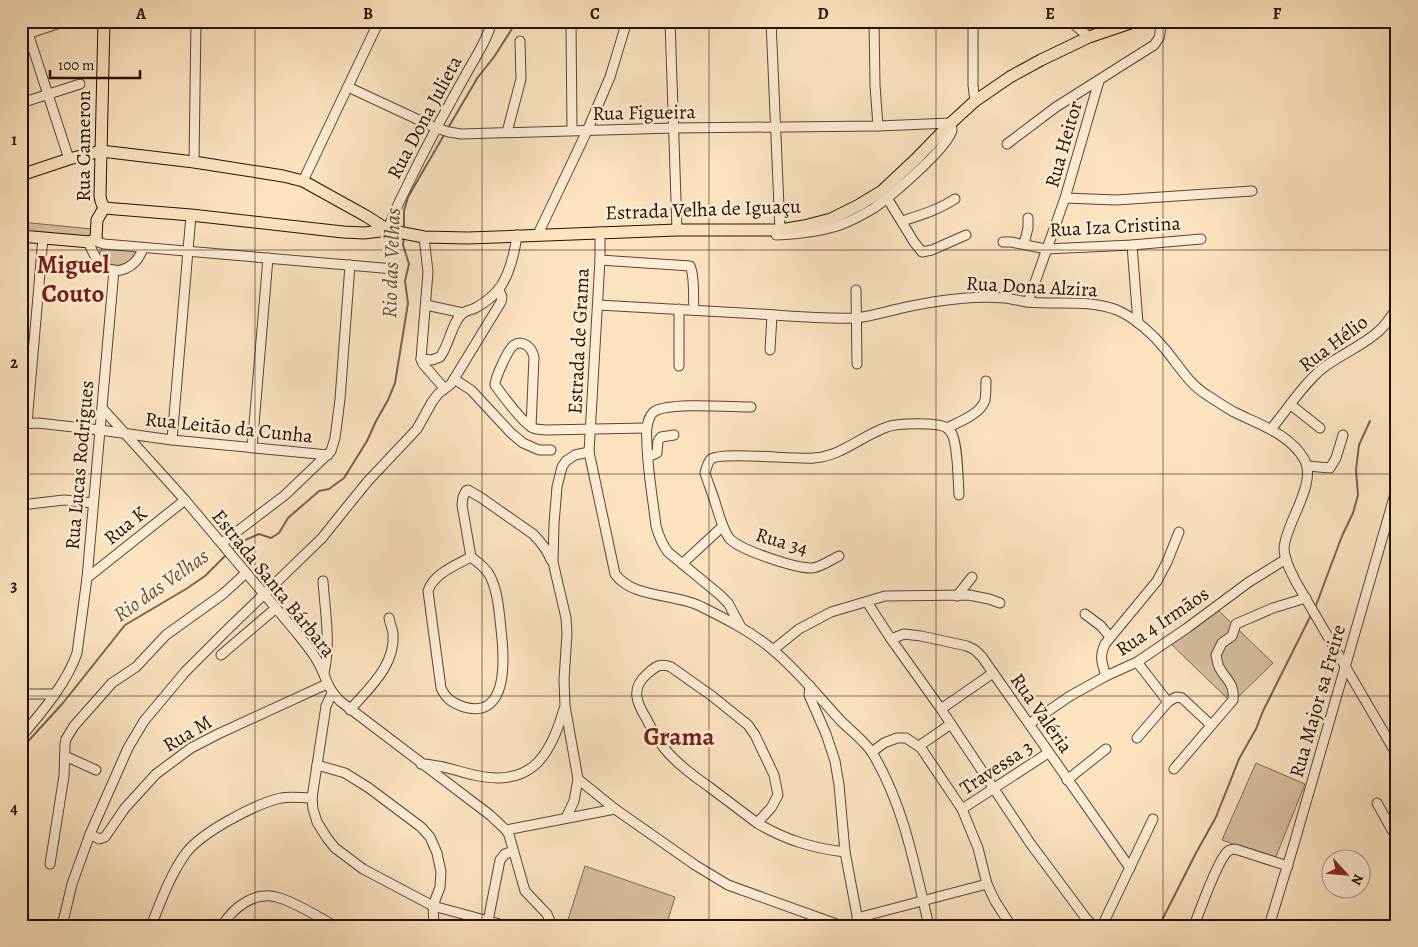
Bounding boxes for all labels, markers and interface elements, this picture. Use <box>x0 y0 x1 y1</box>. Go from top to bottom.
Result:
text: A <box>135 3 147 25</box>
text: B <box>363 3 373 25</box>
text: C <box>590 3 600 25</box>
text: D <box>817 3 829 25</box>
text: E <box>1045 3 1055 25</box>
text: F <box>1273 3 1282 25</box>
scale bar <box>50 48 140 80</box>
street label: Rua Dona Julieta <box>381 50 469 184</box>
text: 100 m <box>58 55 95 75</box>
street label: Rua Cameron <box>70 90 97 202</box>
street label: Rua Heitor <box>1038 97 1089 191</box>
street label: Rua Figueira <box>592 98 697 127</box>
text: 1 <box>11 129 17 151</box>
street label: Estrada Velha de Iguaçu <box>605 193 801 226</box>
water label: Rio das Velhas <box>375 207 407 319</box>
street label: Rua Iza Cristina <box>1049 210 1182 243</box>
district label: Miguel Couto <box>37 248 110 311</box>
street label: Estrada de Grama <box>561 266 596 415</box>
street label: Rua Dona Alzira <box>965 270 1099 303</box>
street label: Rua Hélio <box>1293 309 1373 378</box>
text: 2 <box>10 352 18 374</box>
street label: Rua Lucas Rodrigues <box>59 379 100 551</box>
street label: Rua Leitão da Cunha <box>144 405 315 450</box>
street label: Rua K <box>98 499 153 551</box>
street label: Estrada Santa Bárbara <box>206 504 342 663</box>
street label: Rua 34 <box>753 521 811 562</box>
water label: Rio das Velhas <box>108 542 214 628</box>
text: 3 <box>11 575 18 597</box>
street label: Rua 4 Irmãos <box>1110 580 1214 663</box>
street label: Rua Major sa Freire <box>1283 621 1352 781</box>
street label: Rua Valéria <box>1004 668 1079 759</box>
street label: Rua M <box>158 708 217 759</box>
district label: Grama <box>644 720 714 754</box>
street label: Travessa 3 <box>955 734 1038 801</box>
text: 4 <box>10 798 18 820</box>
north arrow <box>1320 850 1370 900</box>
text: N <box>1346 871 1368 888</box>

